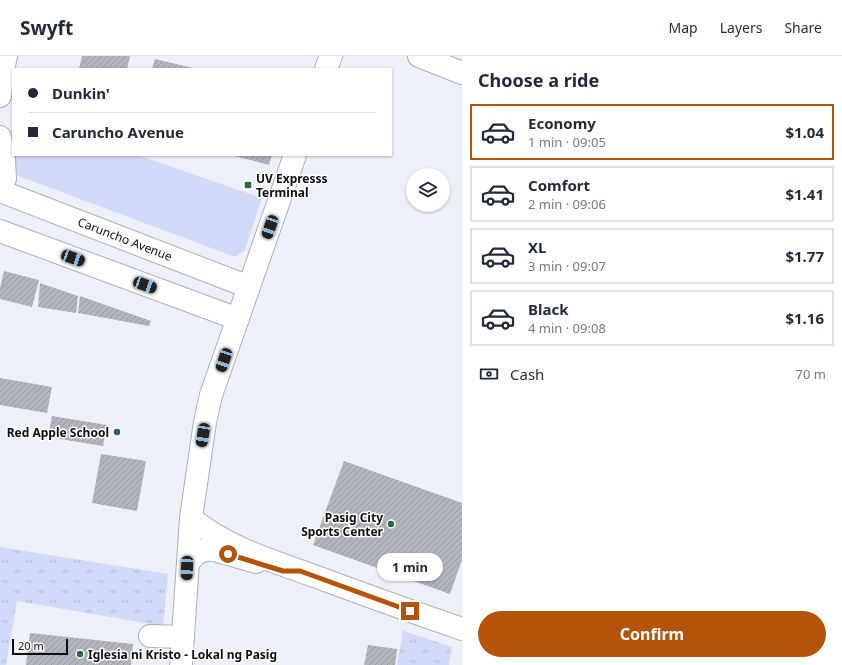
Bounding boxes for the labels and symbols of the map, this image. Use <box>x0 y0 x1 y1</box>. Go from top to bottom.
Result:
place label: UV Expresss Terminal <box>256 170 328 201</box>
marker: UV Expresss Terminal <box>243 180 253 190</box>
street label: Caruncho Avenue <box>75 213 175 265</box>
car <box>260 214 280 240</box>
car <box>60 248 86 268</box>
car <box>132 275 158 295</box>
car <box>214 347 234 373</box>
car <box>195 422 211 448</box>
place label: Red Apple School <box>7 424 109 441</box>
marker: Red Apple School <box>112 427 122 437</box>
place label: Pasig City Sports Center <box>301 509 384 540</box>
marker: Pasig City Sports Center <box>386 519 396 529</box>
route start <box>219 545 237 563</box>
callout: 1 min <box>377 553 443 581</box>
car <box>181 556 193 580</box>
route end <box>401 602 419 620</box>
scale bar <box>12 637 68 656</box>
place label: Iglesia ni Kristo - Lokal ng Pasig <box>88 646 277 663</box>
marker: Iglesia ni Kristo - Lokal ng Pasig <box>75 649 85 659</box>

